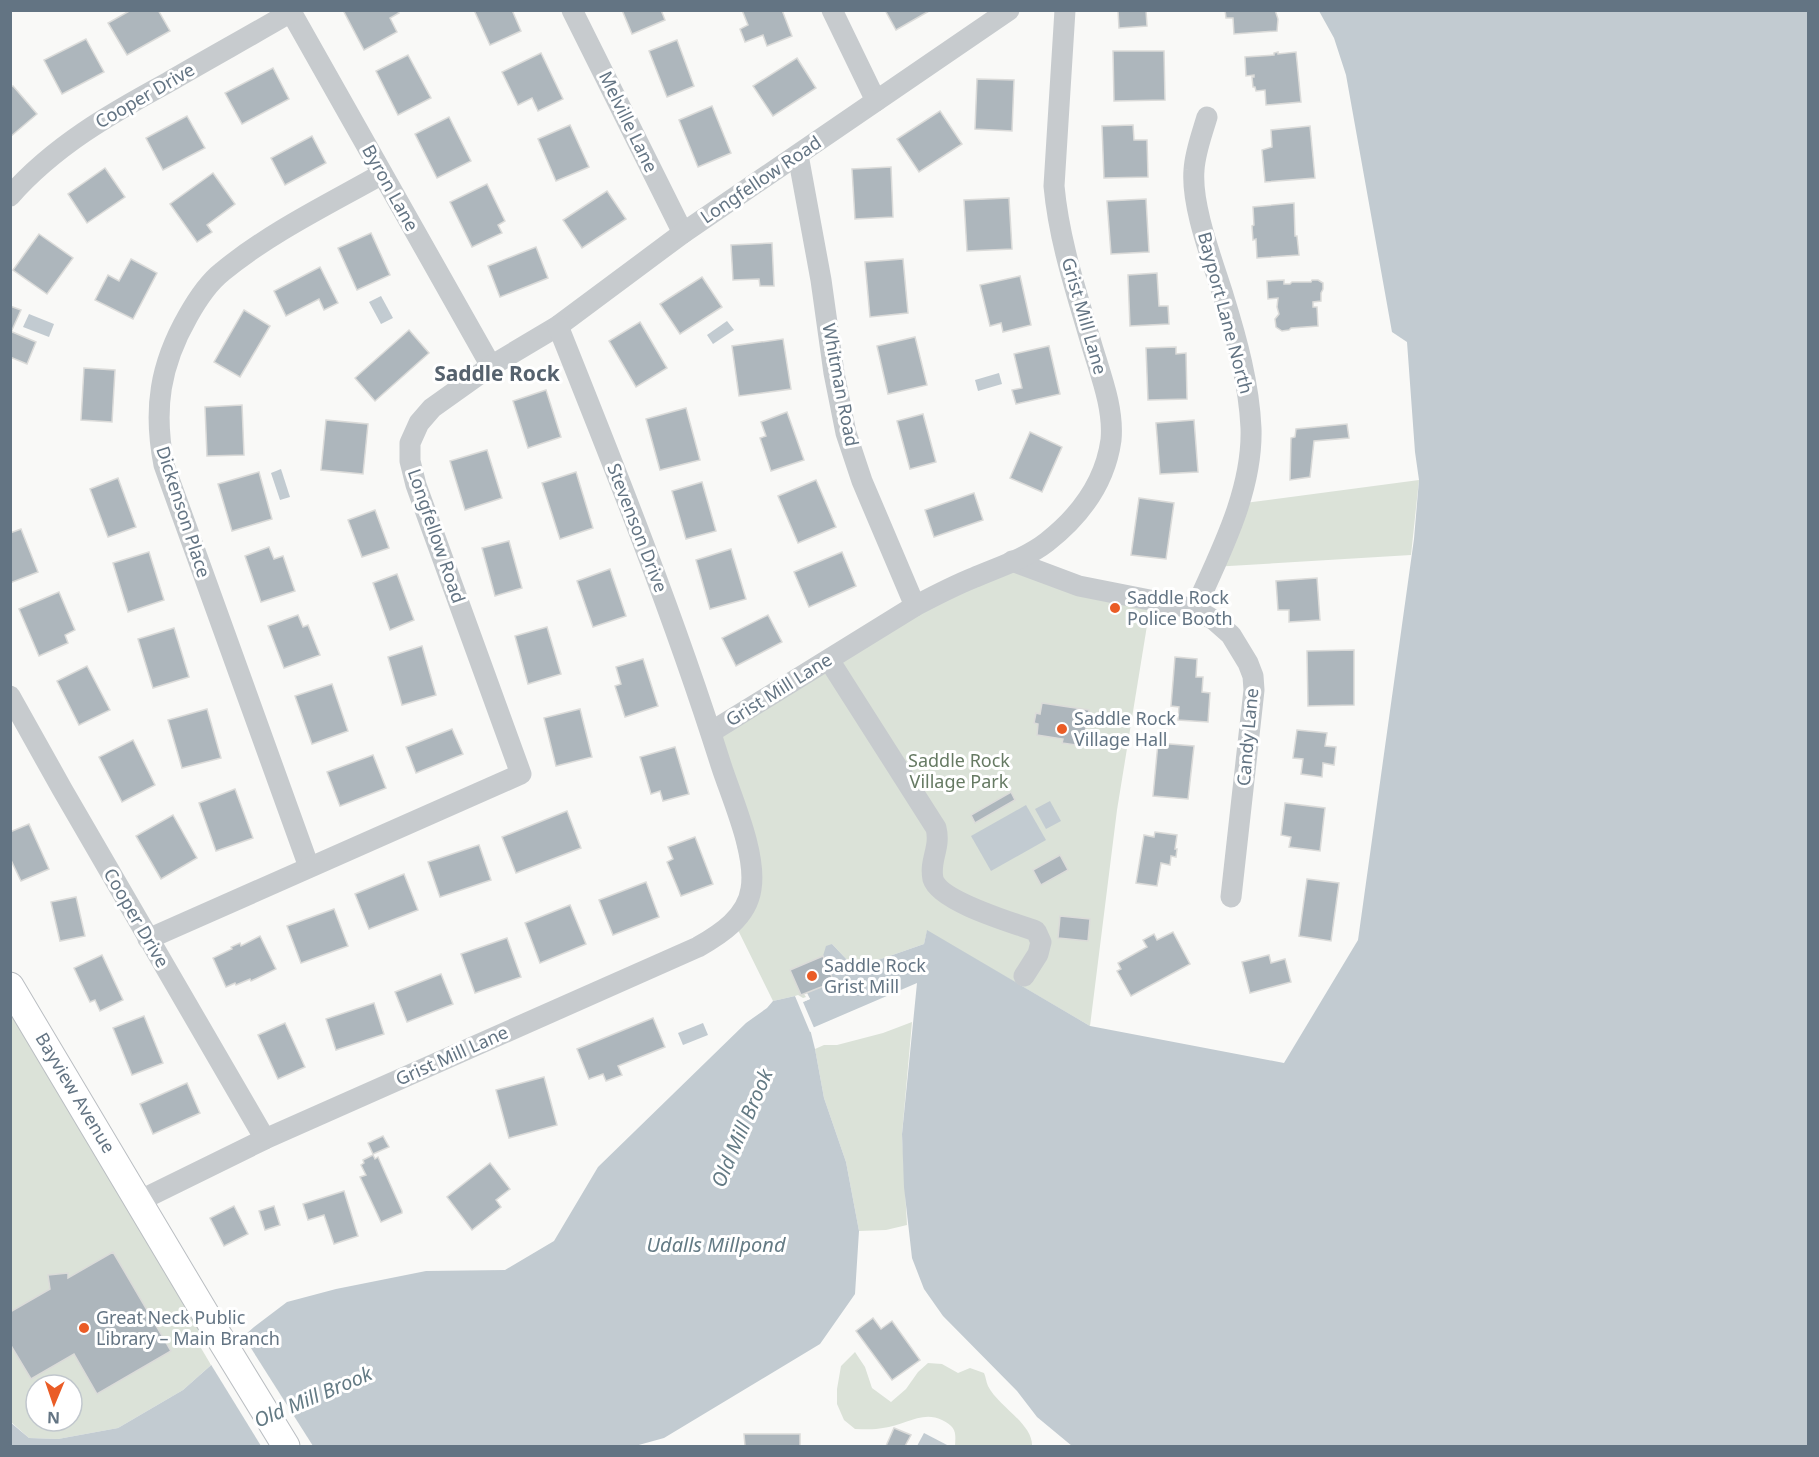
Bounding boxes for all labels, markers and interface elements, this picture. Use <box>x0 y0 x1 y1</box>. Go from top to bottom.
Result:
street label: Cooper Drive <box>90 57 199 133</box>
street label: Melville Lane <box>594 67 664 176</box>
street label: Longfellow Road <box>695 130 826 228</box>
street label: Byron Lane <box>357 140 425 235</box>
street label: Bayport Lane North <box>1193 229 1259 396</box>
street label: Grist Mill Lane <box>1057 254 1113 377</box>
street label: Whitman Road <box>817 321 865 448</box>
district label: Saddle Rock <box>434 359 561 387</box>
street label: Dickenson Place <box>151 443 217 581</box>
street label: Stevenson Drive <box>602 460 674 596</box>
street label: Longfellow Road <box>403 465 471 606</box>
place label: Saddle Rock Police Booth <box>1127 585 1233 630</box>
marker: Saddle Rock Police Booth <box>1108 601 1122 615</box>
street label: Grist Mill Lane <box>721 647 836 731</box>
street label: Candy Lane <box>1231 687 1263 787</box>
place label: Saddle Rock Village Hall <box>1074 706 1176 751</box>
marker: Saddle Rock Village Hall <box>1055 722 1069 736</box>
park label: Saddle Rock Village Park <box>908 748 1010 793</box>
street label: Cooper Drive <box>99 863 175 972</box>
place label: Saddle Rock Grist Mill <box>824 953 926 998</box>
marker: Saddle Rock Grist Mill <box>805 969 819 983</box>
street label: Grist Mill Lane <box>392 1020 512 1091</box>
street label: Bayview Avenue <box>30 1028 121 1157</box>
water label: Old Mill Brook <box>705 1064 779 1191</box>
water label: Udalls Millpond <box>647 1231 786 1258</box>
place label: Great Neck Public Library – Main Branch <box>96 1305 280 1350</box>
marker: Great Neck Public Library – Main Branch <box>77 1321 91 1335</box>
water label: Old Mill Brook <box>250 1359 377 1434</box>
north arrow <box>24 1373 84 1433</box>
text: N <box>47 1407 60 1429</box>

